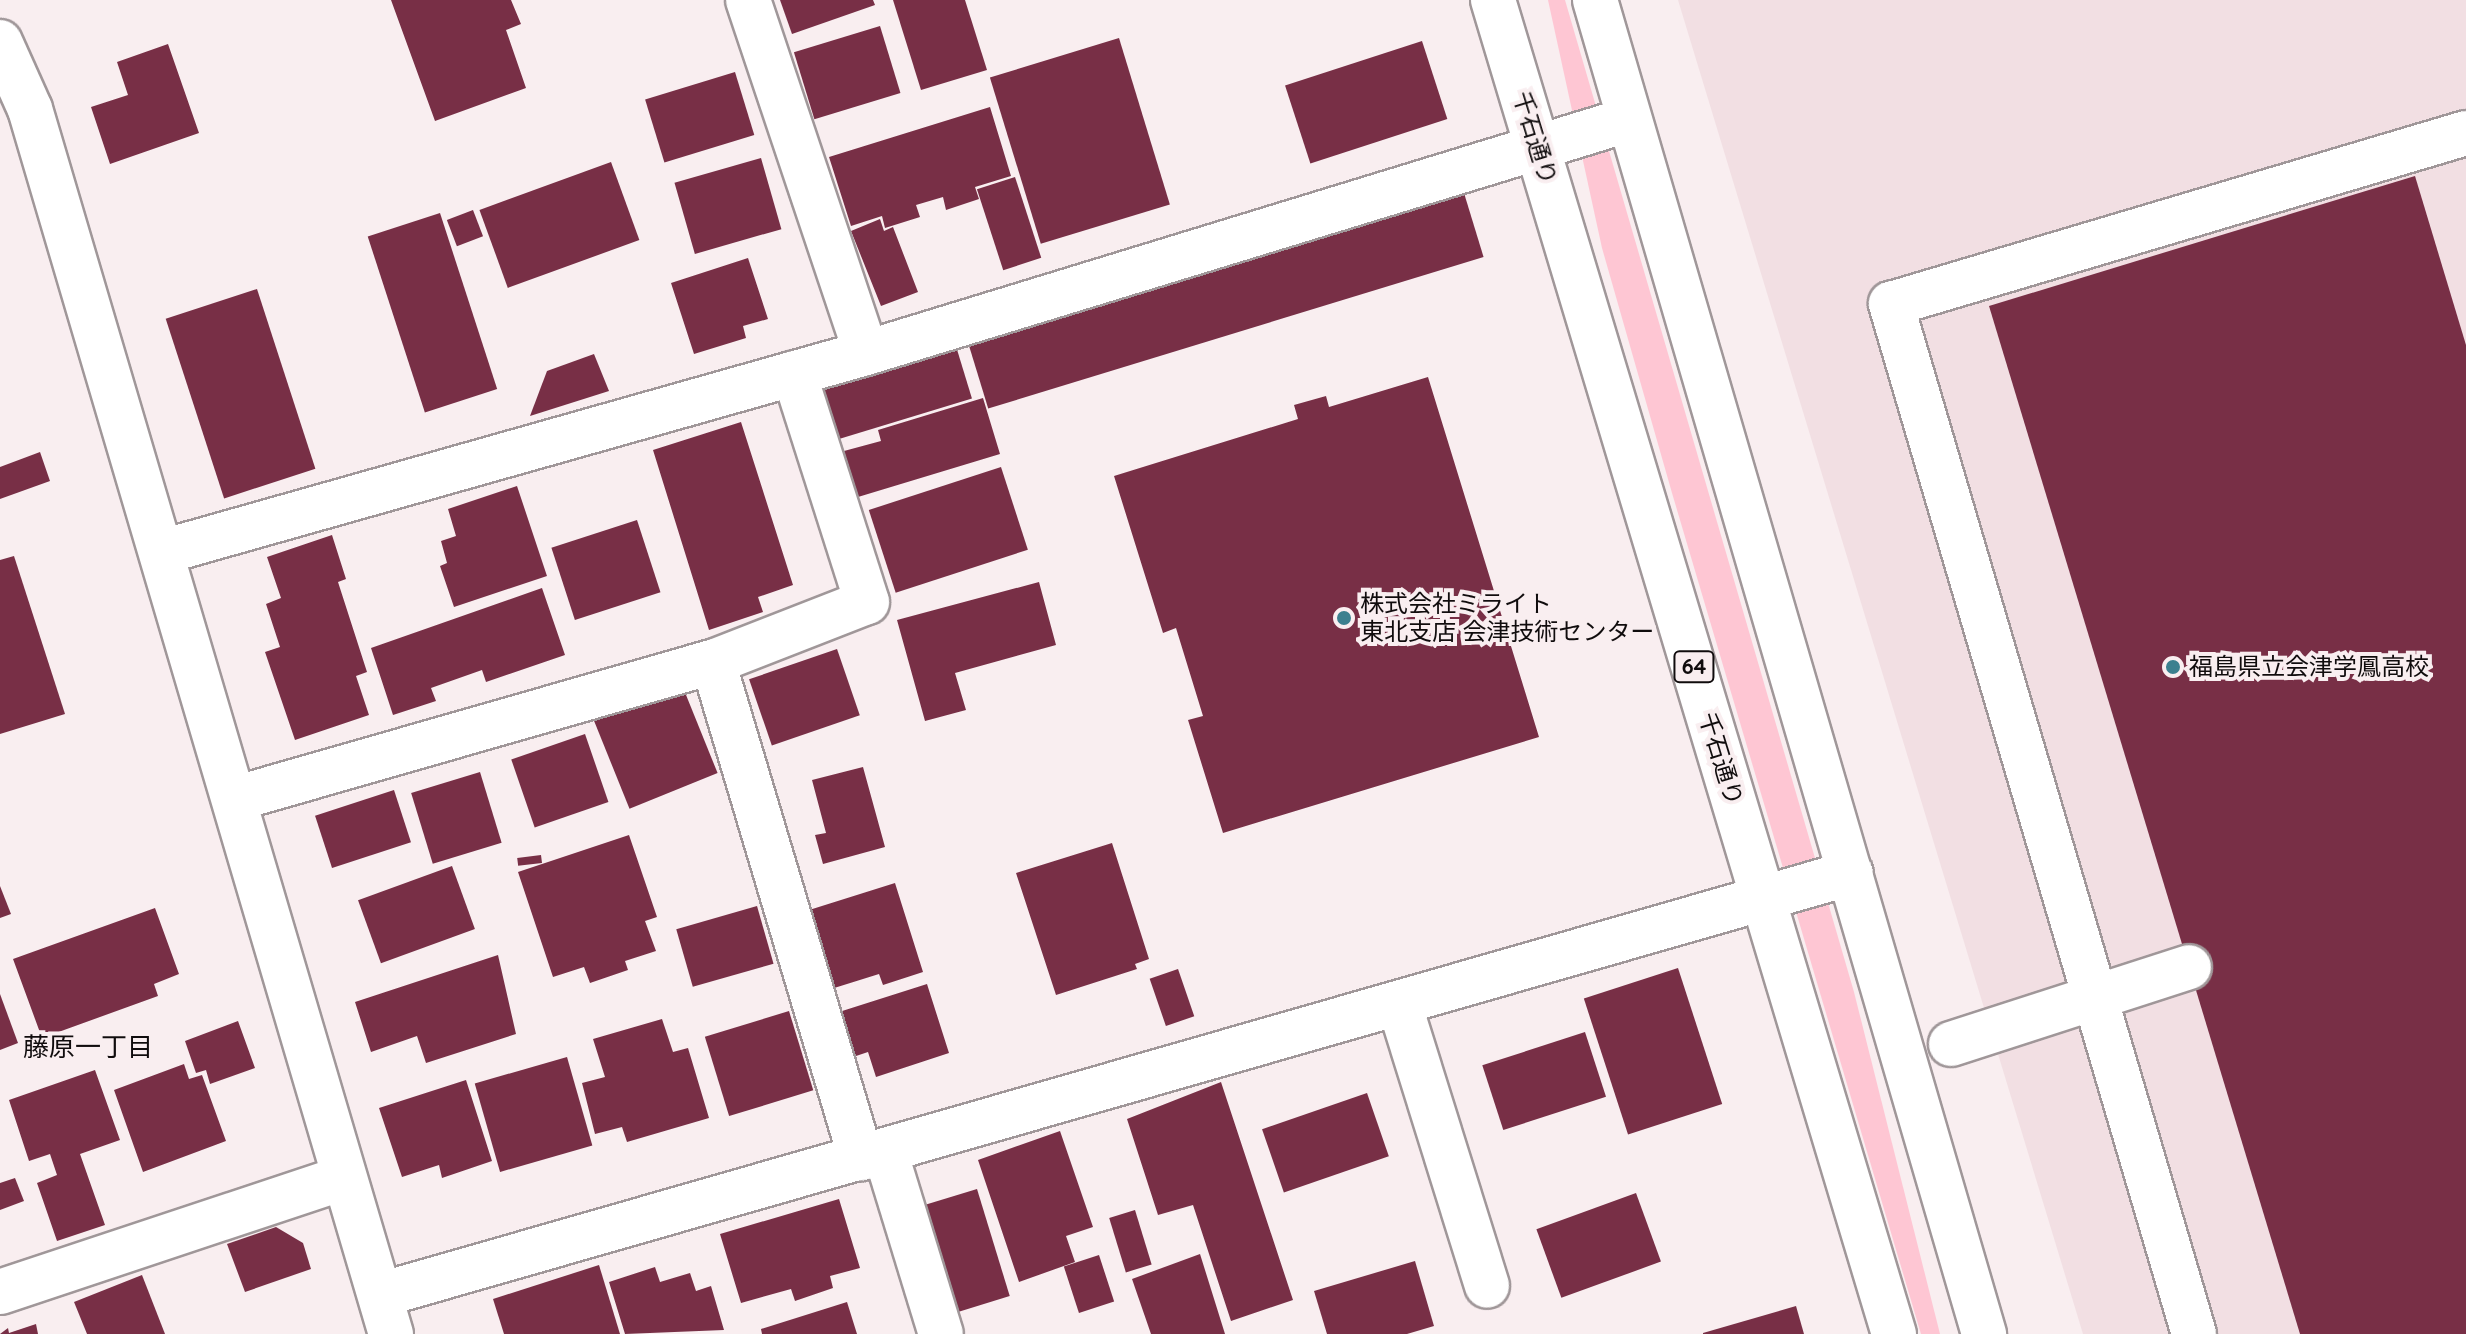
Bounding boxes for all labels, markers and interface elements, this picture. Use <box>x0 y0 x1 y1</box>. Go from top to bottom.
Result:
street label: 千石通り <box>1507 88 1563 188</box>
place label: 株式会社ミライト 東北支店 会津技術センター <box>1360 590 1655 646</box>
marker: 株式会社ミライト 東北支店 会津技術センター <box>1335 609 1353 627</box>
road number: 64 <box>1672 649 1716 685</box>
place label: 福島県立会津学鳳高校 <box>2189 653 2429 681</box>
marker: 福島県立会津学鳳高校 <box>2164 658 2182 676</box>
street label: 千石通り <box>1693 709 1749 809</box>
district label: 藤原一丁目 <box>23 1031 153 1063</box>

